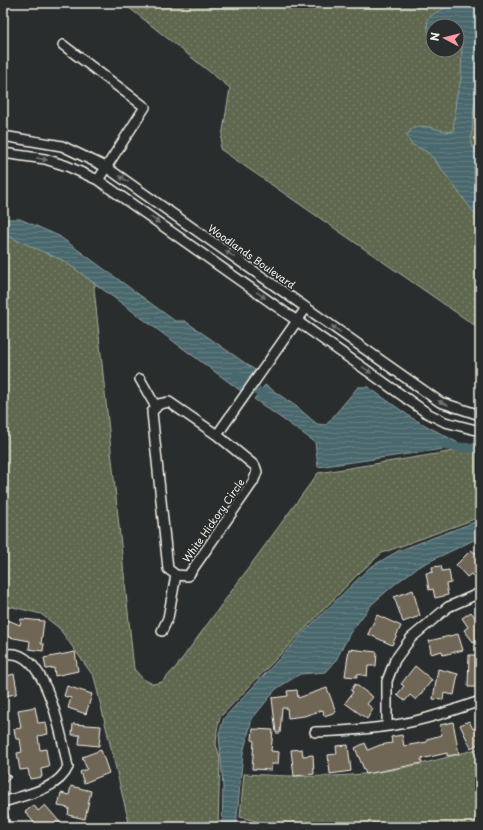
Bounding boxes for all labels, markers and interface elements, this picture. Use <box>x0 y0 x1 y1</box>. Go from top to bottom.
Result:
north arrow <box>425 18 465 58</box>
text: N <box>426 31 444 42</box>
one-way arrow <box>35 156 48 162</box>
one-way arrow <box>118 175 129 183</box>
one-way arrow <box>149 216 160 224</box>
street label: Woodlands Boulevard <box>205 220 299 292</box>
one-way arrow <box>225 250 235 258</box>
one-way arrow <box>255 291 266 299</box>
one-way arrow <box>331 325 341 333</box>
one-way arrow <box>362 366 372 374</box>
one-way arrow <box>438 400 449 406</box>
street label: White Hickory Circle <box>178 475 248 565</box>

